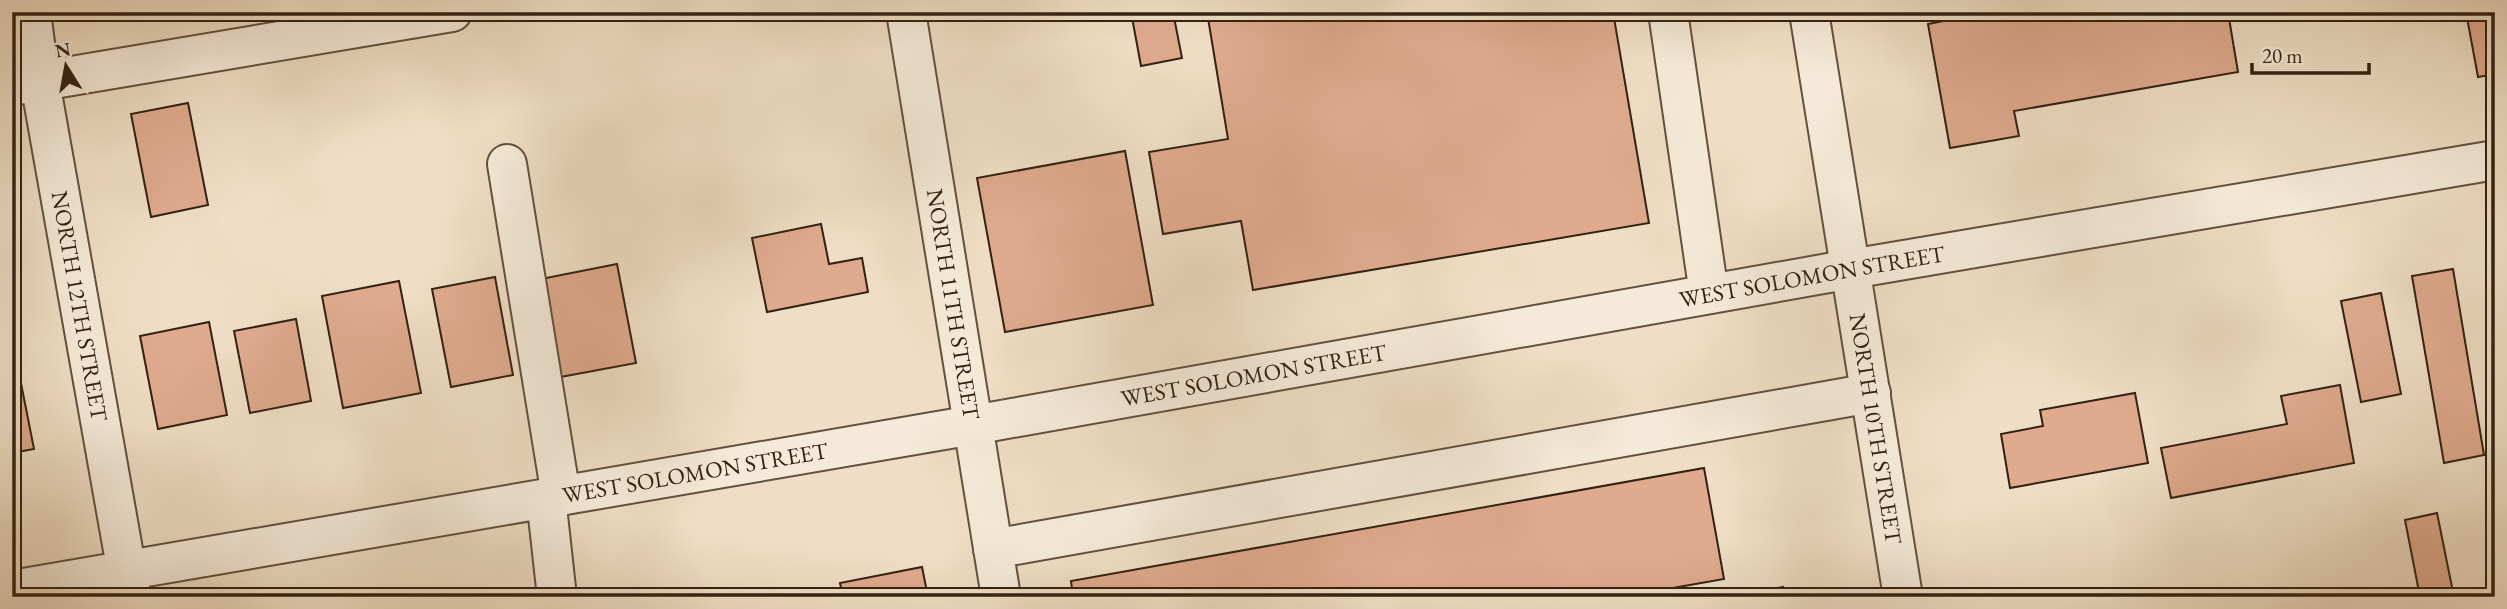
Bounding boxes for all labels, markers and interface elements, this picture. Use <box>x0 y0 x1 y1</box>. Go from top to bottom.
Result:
north arrow <box>32 32 102 102</box>
scale bar <box>2252 32 2369 76</box>
text: N <box>53 36 73 64</box>
text: 20 m <box>2262 42 2303 69</box>
street label: NORTH 11TH STREET <box>920 187 987 422</box>
street label: NORTH 12TH STREET <box>45 188 115 424</box>
street label: WEST SOLOMON STREET <box>1677 238 1947 314</box>
street label: NORTH 10TH STREET <box>1843 311 1909 547</box>
street label: WEST SOLOMON STREET <box>1118 337 1389 413</box>
street label: WEST SOLOMON STREET <box>560 435 831 510</box>

